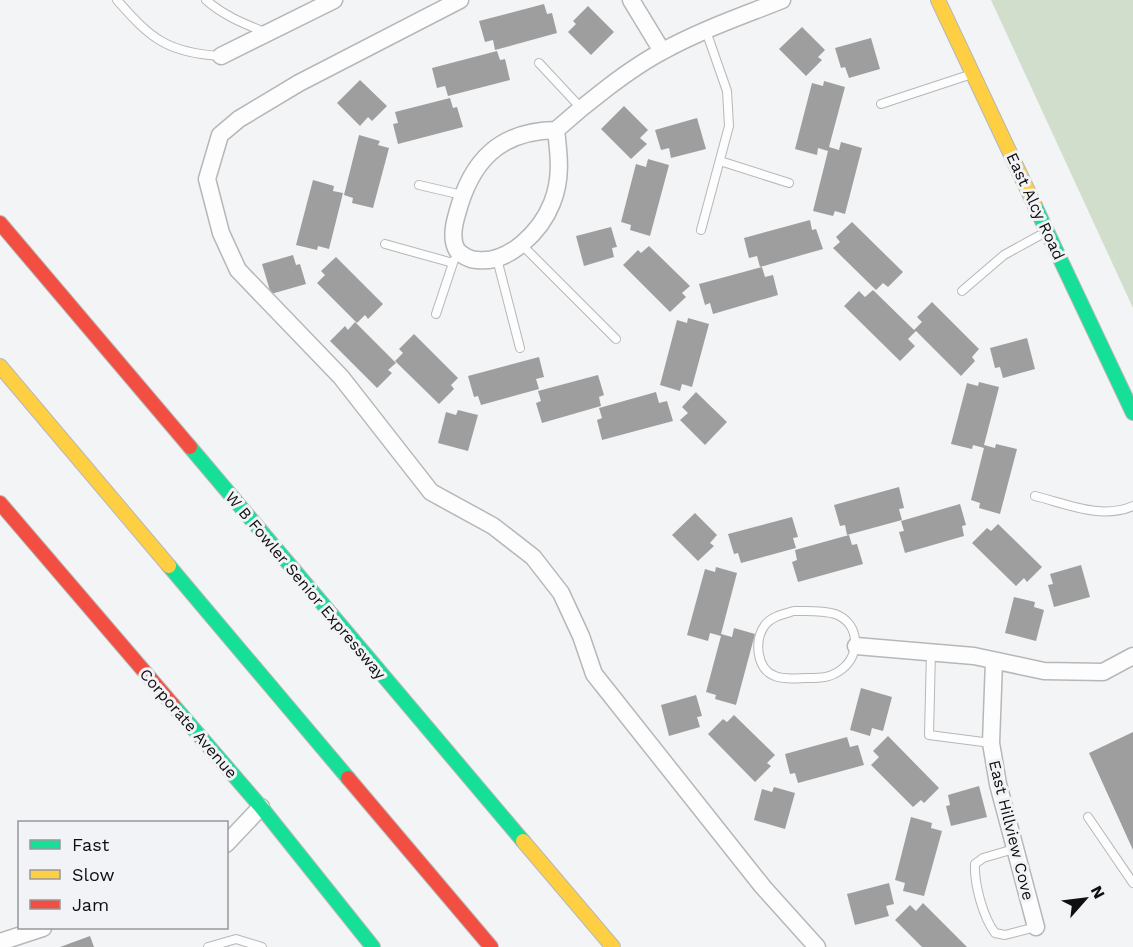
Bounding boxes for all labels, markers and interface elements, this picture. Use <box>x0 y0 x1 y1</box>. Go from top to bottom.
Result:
street label: East Alcy Road <box>1002 150 1069 263</box>
street label: W B Fowler Senior Expressway <box>221 488 390 684</box>
street label: Corporate Avenue <box>136 665 241 782</box>
street label: East Hillview Cove <box>985 758 1038 902</box>
legend <box>18 821 228 929</box>
text: Fast <box>72 834 110 855</box>
text: Slow <box>72 864 115 885</box>
north arrow <box>1055 869 1115 929</box>
text: N <box>1087 882 1109 902</box>
text: Jam <box>72 894 109 915</box>

